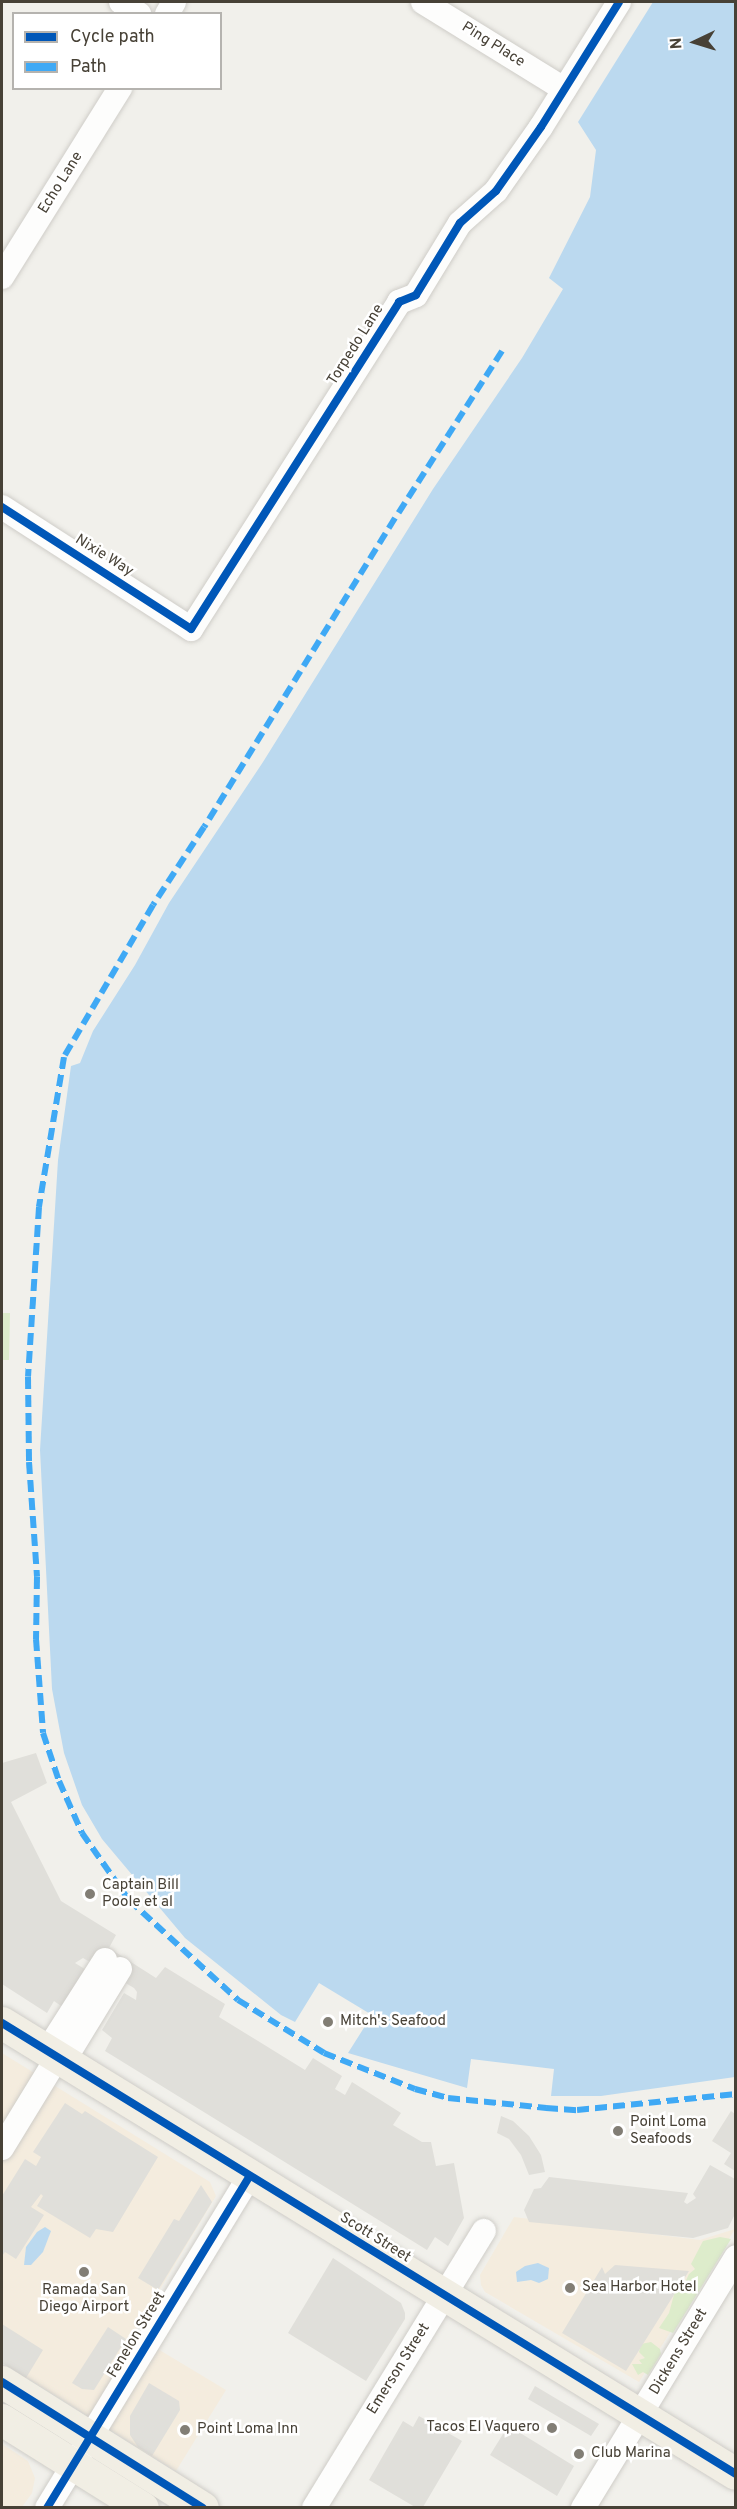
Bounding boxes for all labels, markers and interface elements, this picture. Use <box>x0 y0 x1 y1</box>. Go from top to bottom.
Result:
legend <box>12 12 222 90</box>
north arrow <box>665 12 725 72</box>
street label: Ping Place <box>458 19 528 71</box>
text: Cycle path <box>70 26 155 49</box>
text: N <box>667 37 687 50</box>
text: Path <box>70 56 107 79</box>
street label: Echo Lane <box>35 149 87 217</box>
street label: Torpedo Lane <box>324 301 388 389</box>
street label: Nixie Way <box>71 531 137 581</box>
place label: Captain Bill Poole et al <box>102 1876 179 1911</box>
marker: Captain Bill Poole et al <box>83 1887 97 1901</box>
place label: Mitch's Seafood <box>340 2013 446 2031</box>
marker: Mitch's Seafood <box>321 2015 335 2029</box>
place label: Point Loma Seafoods <box>630 2113 706 2148</box>
marker: Point Loma Seafoods <box>611 2124 625 2138</box>
street label: Scott Street <box>336 2209 414 2267</box>
marker: Ramada San Diego Airport <box>77 2265 91 2279</box>
place label: Sea Harbor Hotel <box>582 2279 697 2297</box>
place label: Ramada San Diego Airport <box>38 2281 130 2316</box>
marker: Sea Harbor Hotel <box>563 2281 577 2295</box>
street label: Fenelon Street <box>104 2289 170 2381</box>
street label: Dickens Street <box>646 2306 712 2398</box>
street label: Emerson Street <box>364 2320 434 2418</box>
place label: Tacos El Vaquero <box>426 2419 540 2437</box>
place label: Point Loma Inn <box>197 2421 298 2439</box>
marker: Tacos El Vaquero <box>545 2421 559 2435</box>
marker: Point Loma Inn <box>178 2423 192 2437</box>
place label: Club Marina <box>591 2445 671 2463</box>
marker: Club Marina <box>572 2447 586 2461</box>

